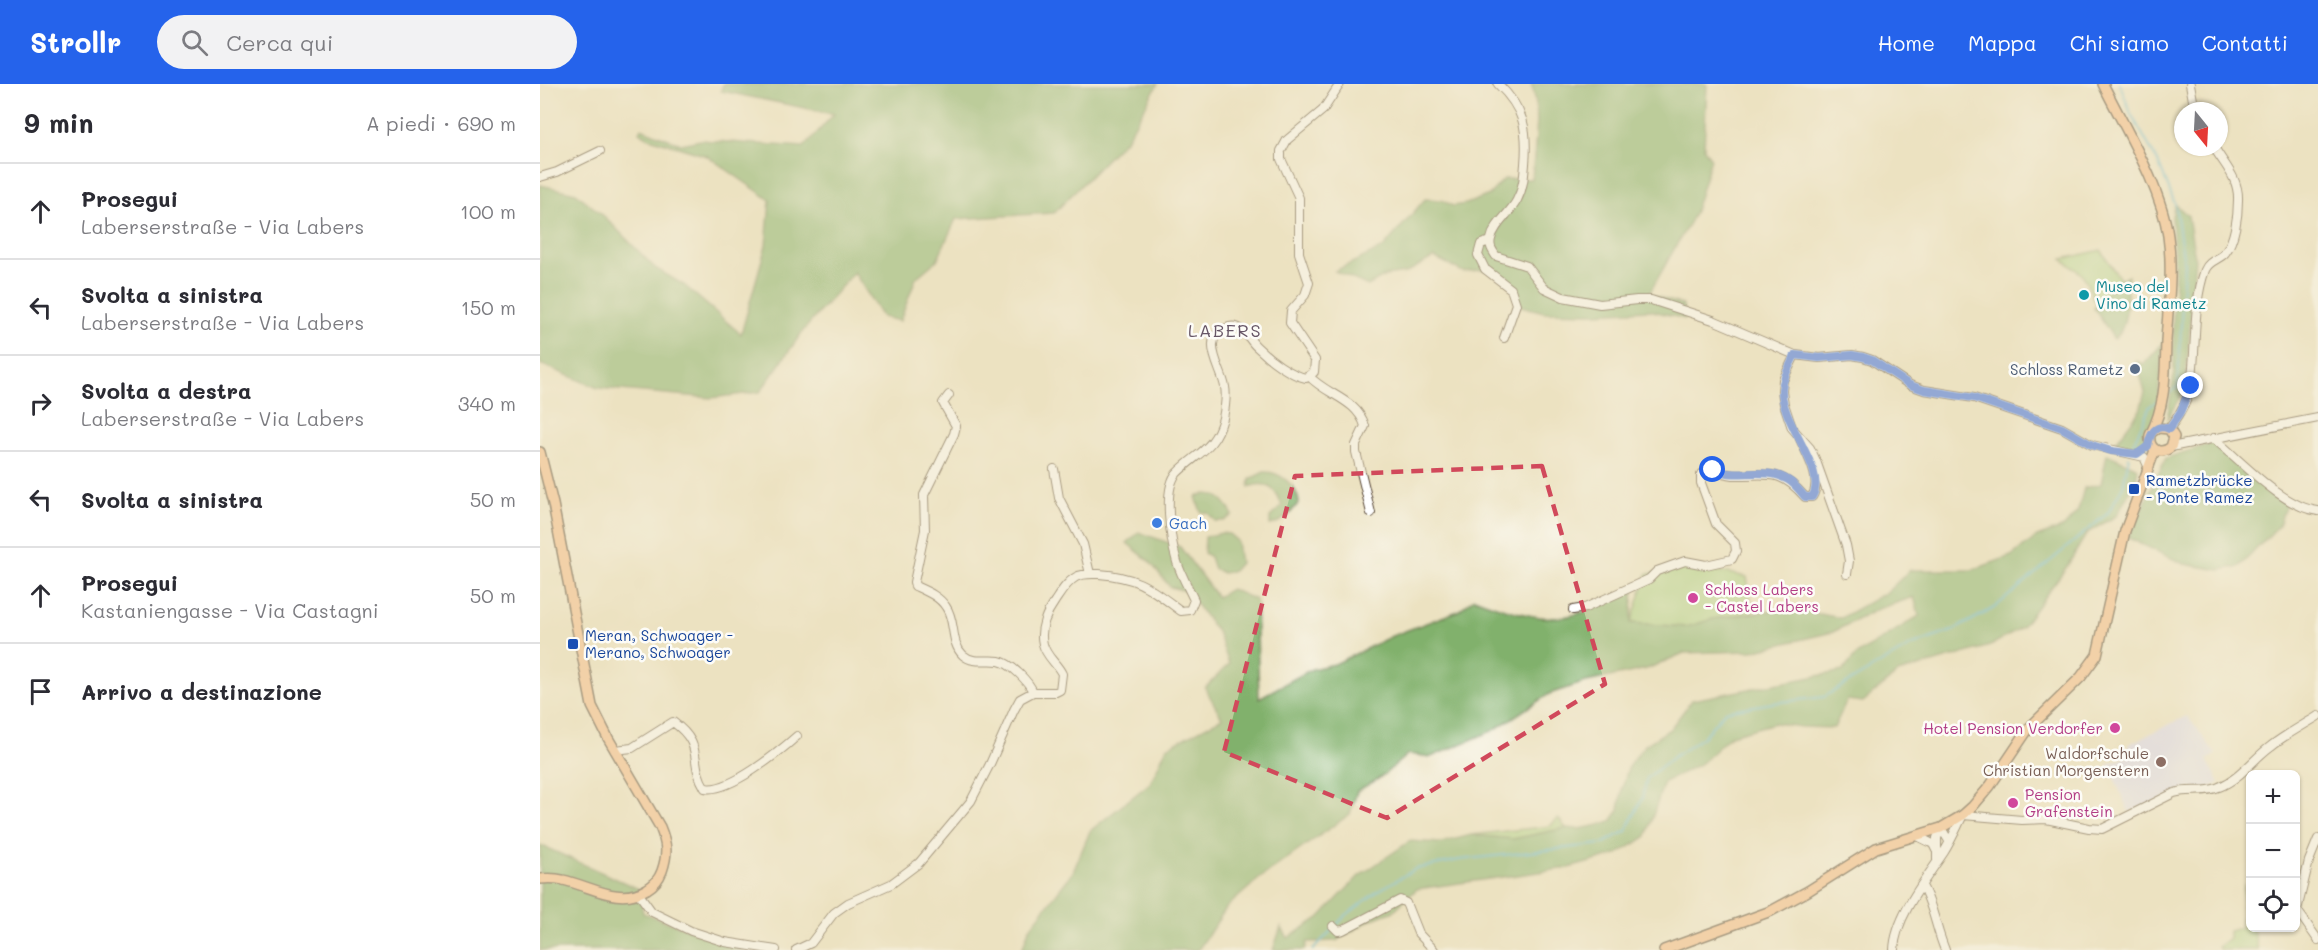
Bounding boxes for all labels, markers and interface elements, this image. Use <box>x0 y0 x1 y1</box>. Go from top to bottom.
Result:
search box <box>157 15 577 69</box>
text: Strollr <box>30 24 121 60</box>
icon: search <box>178 26 211 59</box>
text: Cerca qui <box>226 28 333 57</box>
text: Home <box>1878 29 1935 56</box>
text: Mappa <box>1968 29 2037 56</box>
text: Chi siamo <box>2070 29 2169 56</box>
text: Contatti <box>2202 29 2288 56</box>
north arrow <box>2174 102 2228 156</box>
text: 9 min <box>24 106 93 140</box>
text: A piedi · 690 m <box>366 110 516 136</box>
text: Prosegui <box>81 184 178 213</box>
icon: ahead <box>24 195 57 228</box>
text: 100 m <box>460 198 516 224</box>
text: Laberserstraße - Via Labers <box>81 213 364 239</box>
place label: Museo del Vino di Rametz <box>2096 276 2206 313</box>
text: Svolta a sinistra <box>81 280 263 309</box>
marker: Museo del Vino di Rametz <box>2077 288 2091 302</box>
icon: left <box>24 291 57 324</box>
text: 150 m <box>461 294 516 320</box>
text: Laberserstraße - Via Labers <box>81 309 364 335</box>
district label: LABERS <box>1188 318 1262 342</box>
place label: Schloss Rametz <box>2010 359 2123 379</box>
marker: Schloss Rametz <box>2128 362 2142 376</box>
route end <box>2177 372 2203 398</box>
text: Svolta a destra <box>81 376 251 405</box>
icon: right <box>24 387 57 420</box>
text: 340 m <box>458 390 516 416</box>
text: Laberserstraße - Via Labers <box>81 405 364 431</box>
route start <box>1699 456 1725 482</box>
place label: Rametzbrücke - Ponte Ramez <box>2146 470 2253 507</box>
marker: Rametzbrücke - Ponte Ramez <box>2127 482 2141 496</box>
icon: left <box>24 483 57 516</box>
text: Svolta a sinistra <box>81 485 263 514</box>
text: 50 m <box>470 486 516 512</box>
place label: Gach <box>1169 513 1207 533</box>
marker: Gach <box>1150 516 1164 530</box>
text: Prosegui <box>81 568 178 597</box>
icon: ahead <box>24 579 57 612</box>
place label: Schloss Labers - Castel Labers <box>1705 579 1819 616</box>
text: 50 m <box>470 582 516 608</box>
marker: Schloss Labers - Castel Labers <box>1686 591 1700 605</box>
text: Kastaniengasse - Via Castagni <box>81 597 379 623</box>
place label: Meran, Schwoager - Merano, Schwoager <box>585 625 733 662</box>
marker: Meran, Schwoager - Merano, Schwoager <box>566 637 580 651</box>
icon: arrive <box>24 675 57 708</box>
text: Arrivo a destinazione <box>81 677 322 706</box>
place label: Hotel Pension Verdorfer <box>1923 718 2103 738</box>
marker: Hotel Pension Verdorfer <box>2108 721 2122 735</box>
place label: Waldorfschule Christian Morgenstern <box>1983 743 2149 780</box>
marker: Waldorfschule Christian Morgenstern <box>2154 755 2168 769</box>
map controls <box>2246 770 2300 932</box>
button: + <box>2246 770 2300 824</box>
place label: Pension Grafenstein <box>2025 784 2113 821</box>
marker: Pension Grafenstein <box>2006 796 2020 810</box>
button: − <box>2246 824 2300 878</box>
button: locate <box>2246 878 2300 932</box>

